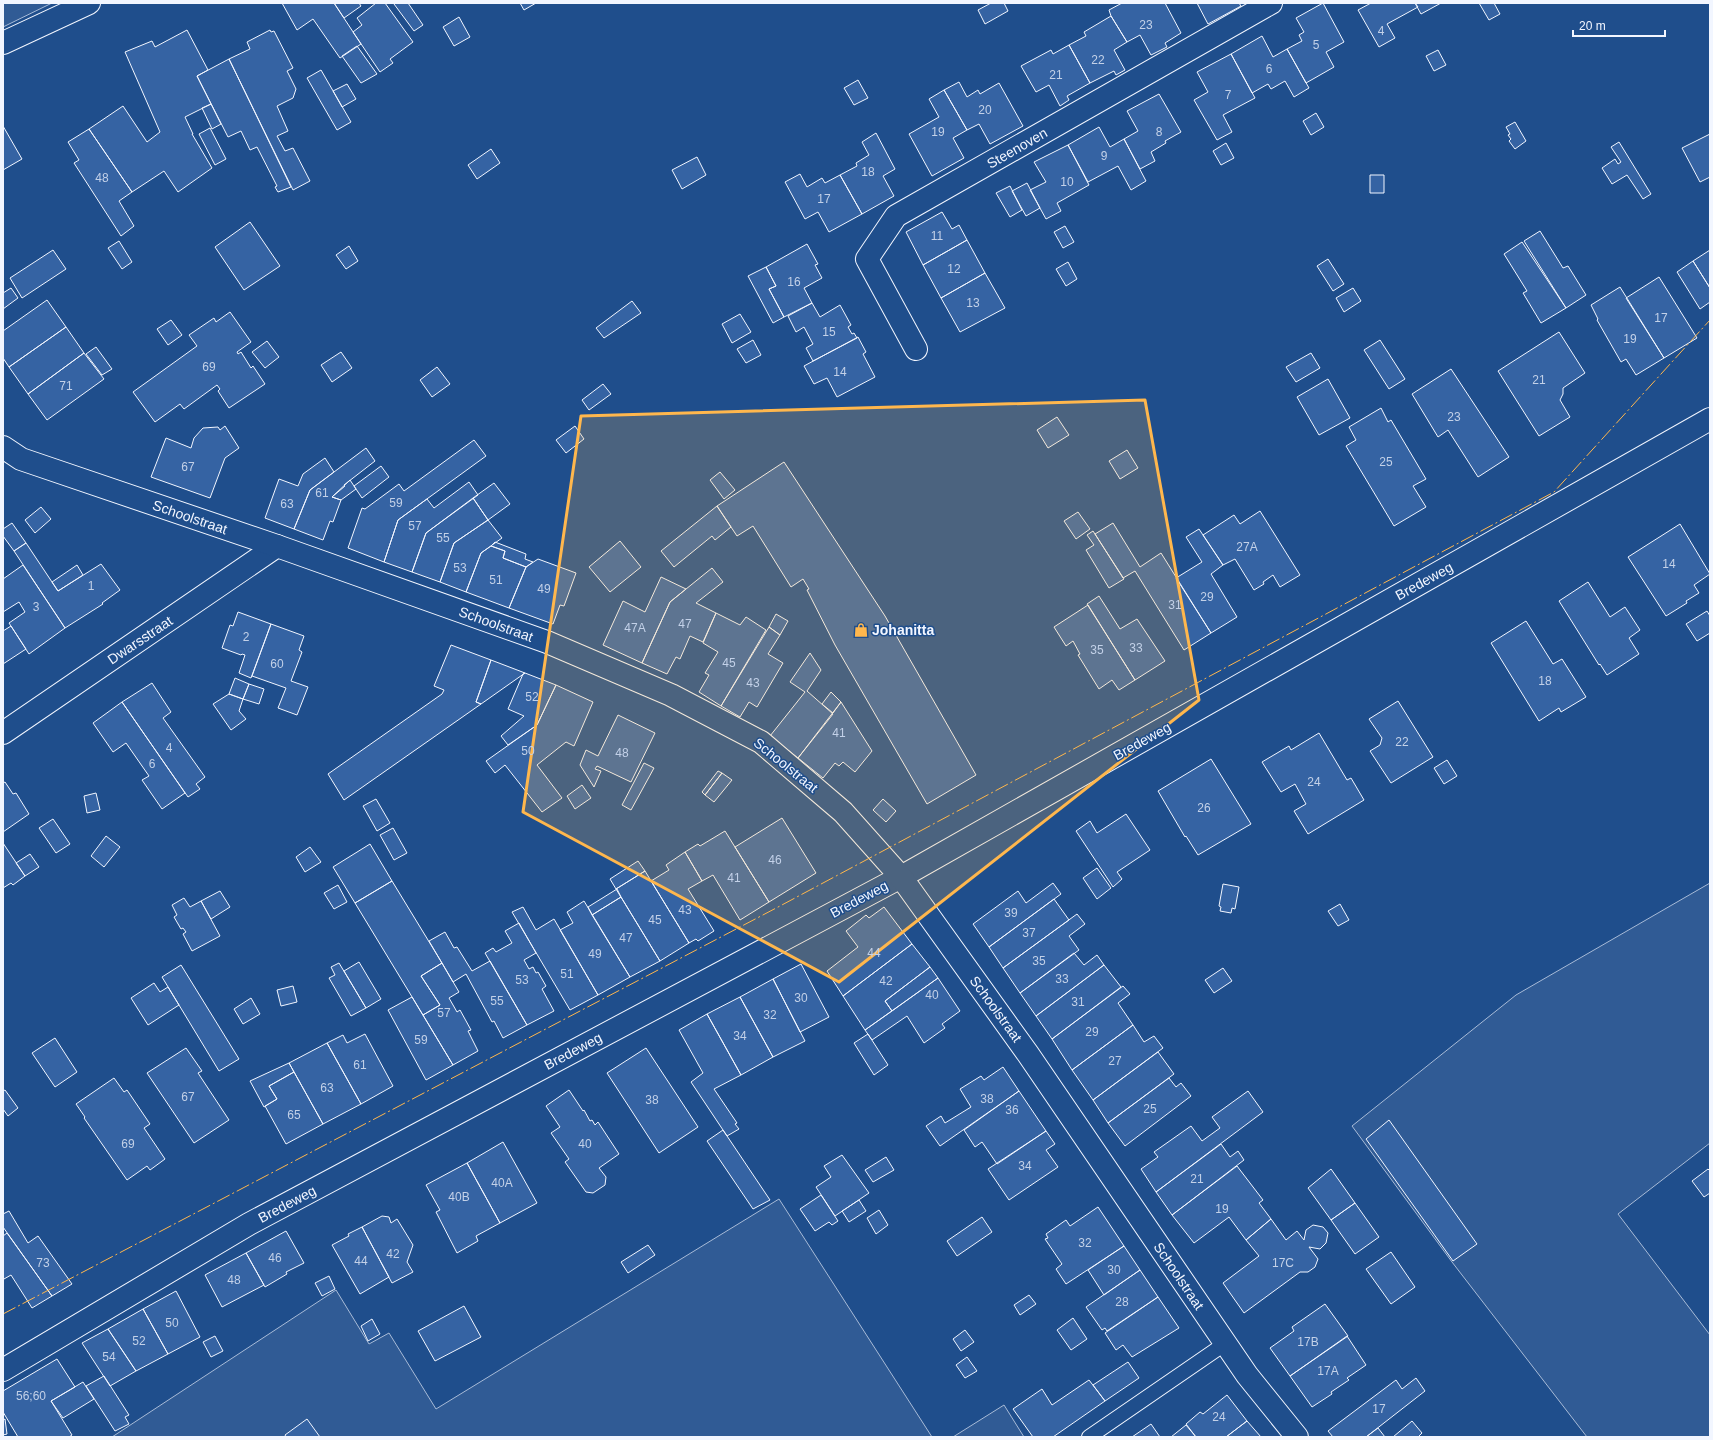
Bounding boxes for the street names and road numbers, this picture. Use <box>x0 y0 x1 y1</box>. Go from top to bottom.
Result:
street label: Steenoven <box>984 124 1050 172</box>
street label: Schoolstraat <box>151 497 229 537</box>
street label: Bredeweg <box>1393 559 1455 603</box>
street label: Schoolstraat <box>457 603 535 645</box>
street label: Dwarsstraat <box>105 612 176 668</box>
street label: Bredeweg <box>1111 719 1173 763</box>
street label: Schoolstraat <box>751 734 821 796</box>
street label: Bredeweg <box>827 877 891 921</box>
street label: Schoolstraat <box>967 973 1025 1045</box>
street label: Bredeweg <box>541 1029 605 1073</box>
street label: Bredeweg <box>255 1182 319 1226</box>
street label: Schoolstraat <box>1151 1239 1207 1313</box>

